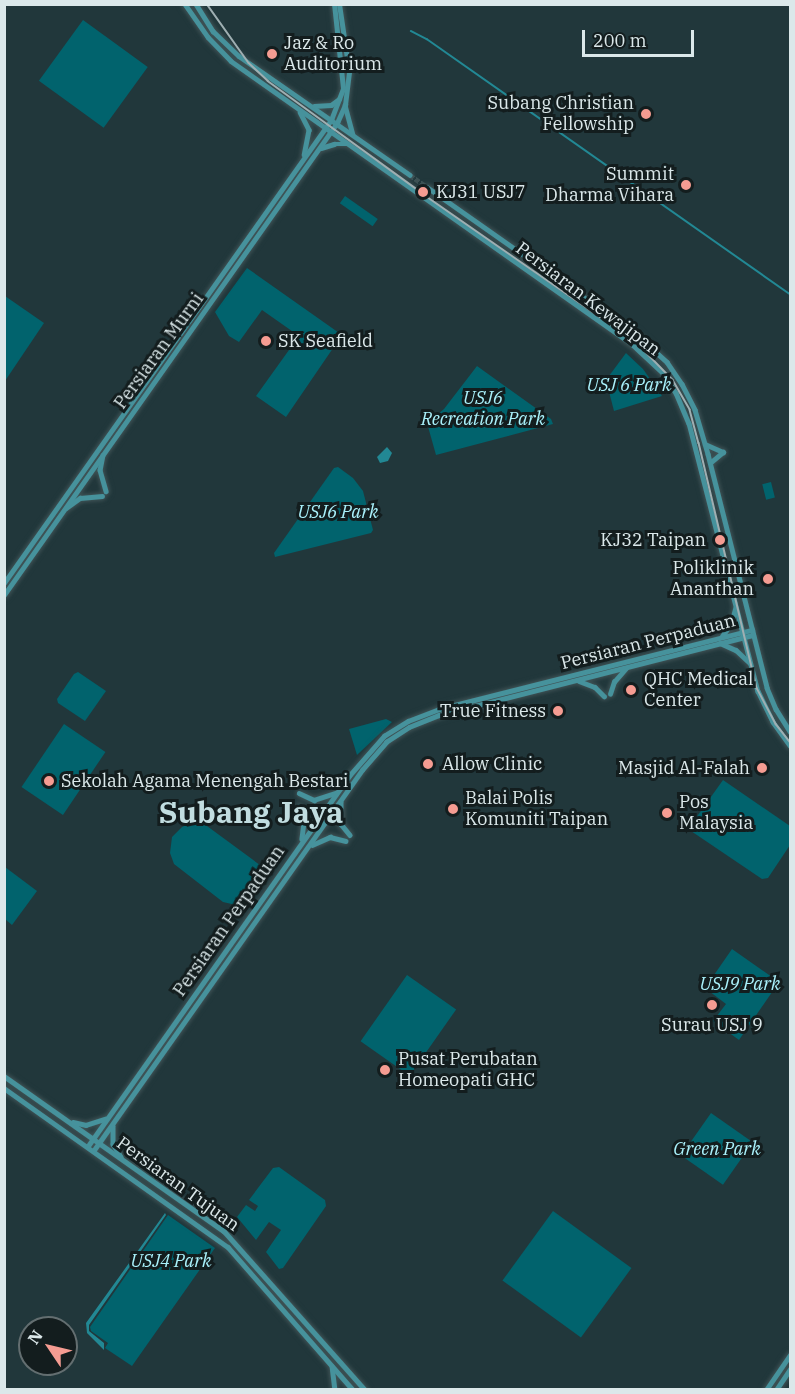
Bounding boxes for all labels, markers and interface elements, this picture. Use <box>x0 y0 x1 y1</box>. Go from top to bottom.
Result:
scale bar <box>585 18 698 56</box>
text: 200 m <box>593 29 647 52</box>
place label: Jaz & Ro Auditorium <box>284 33 382 76</box>
marker: Jaz & Ro Auditorium <box>265 47 279 61</box>
place label: Subang Christian Fellowship <box>487 93 634 136</box>
marker: Subang Christian Fellowship <box>639 107 653 121</box>
place label: Summit Dharma Vihara <box>545 164 674 207</box>
marker: Summit Dharma Vihara <box>679 178 693 192</box>
place label: KJ31 USJ7 <box>436 181 526 203</box>
marker: KJ31 USJ7 <box>414 183 432 201</box>
street label: Persiaran Kewajipan <box>511 238 665 360</box>
street label: Persiaran Murni <box>110 289 208 413</box>
place label: SK Seafield <box>278 330 373 352</box>
marker: SK Seafield <box>259 334 273 348</box>
park label: USJ 6 Park <box>587 374 671 396</box>
park label: USJ6 Recreation Park <box>421 388 545 430</box>
park label: USJ6 Park <box>297 501 379 523</box>
place label: KJ32 Taipan <box>600 529 706 551</box>
marker: KJ32 Taipan <box>711 531 729 549</box>
place label: Poliklinik Ananthan <box>670 558 754 600</box>
marker: Poliklinik Ananthan <box>759 570 777 588</box>
street label: Persiaran Perpaduan <box>558 610 738 674</box>
place label: QHC Medical Center <box>644 669 754 712</box>
marker: QHC Medical Center <box>622 681 640 699</box>
place label: True Fitness <box>440 700 546 722</box>
marker: True Fitness <box>551 704 565 718</box>
place label: Allow Clinic <box>442 753 542 775</box>
marker: Allow Clinic <box>419 755 437 773</box>
place label: Masjid Al-Falah <box>618 757 750 779</box>
marker: Masjid Al-Falah <box>755 761 769 775</box>
place label: Sekolah Agama Menengah Bestari <box>61 770 348 792</box>
marker: Sekolah Agama Menengah Bestari <box>42 774 56 788</box>
place label: Balai Polis Komuniti Taipan <box>465 788 608 830</box>
place label: Pos Malaysia <box>679 792 753 834</box>
district label: Subang Jaya <box>159 794 343 830</box>
marker: Balai Polis Komuniti Taipan <box>446 802 460 816</box>
marker: Pos Malaysia <box>660 806 674 820</box>
street label: Persiaran Perpaduan <box>169 841 289 1001</box>
park label: USJ9 Park <box>699 973 781 995</box>
marker: Surau USJ 9 <box>705 998 719 1012</box>
place label: Surau USJ 9 <box>661 1014 763 1036</box>
place label: Pusat Perubatan Homeopati GHC <box>398 1049 538 1092</box>
marker: Pusat Perubatan Homeopati GHC <box>376 1061 394 1079</box>
street label: Persiaran Tujuan <box>112 1132 244 1236</box>
park label: Green Park <box>673 1138 761 1160</box>
park label: USJ4 Park <box>130 1250 212 1272</box>
north arrow <box>18 1316 78 1376</box>
text: N <box>23 1326 47 1348</box>

